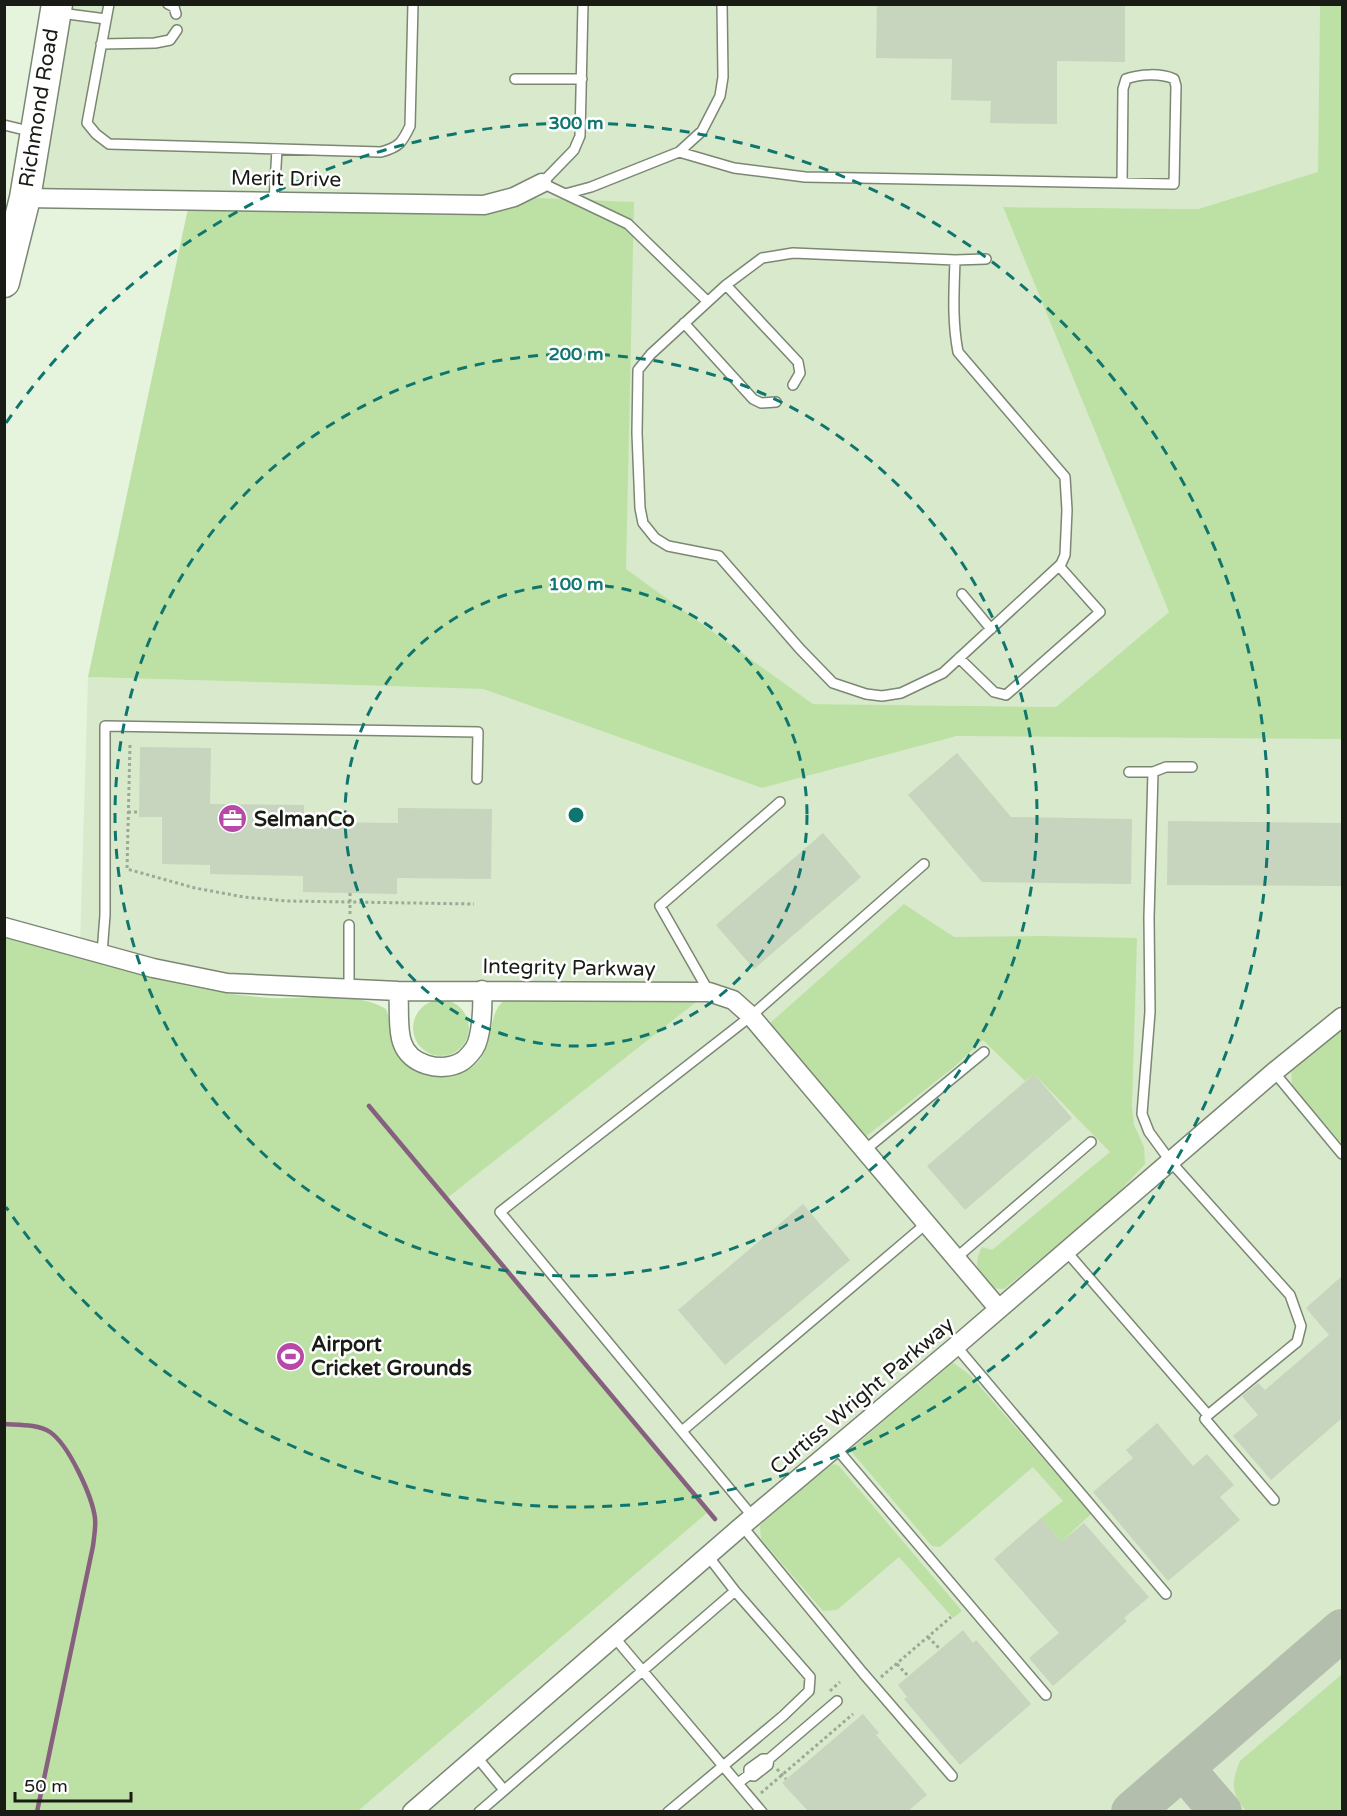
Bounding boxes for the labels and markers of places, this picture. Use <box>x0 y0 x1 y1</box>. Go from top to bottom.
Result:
office icon: SelmanCo <box>217 803 249 835</box>
centre of rings <box>566 805 586 825</box>
place label: SelmanCo <box>254 807 355 832</box>
place label: Airport Cricket Grounds <box>311 1332 472 1381</box>
sports icon: Airport Cricket Grounds <box>274 1340 306 1372</box>

